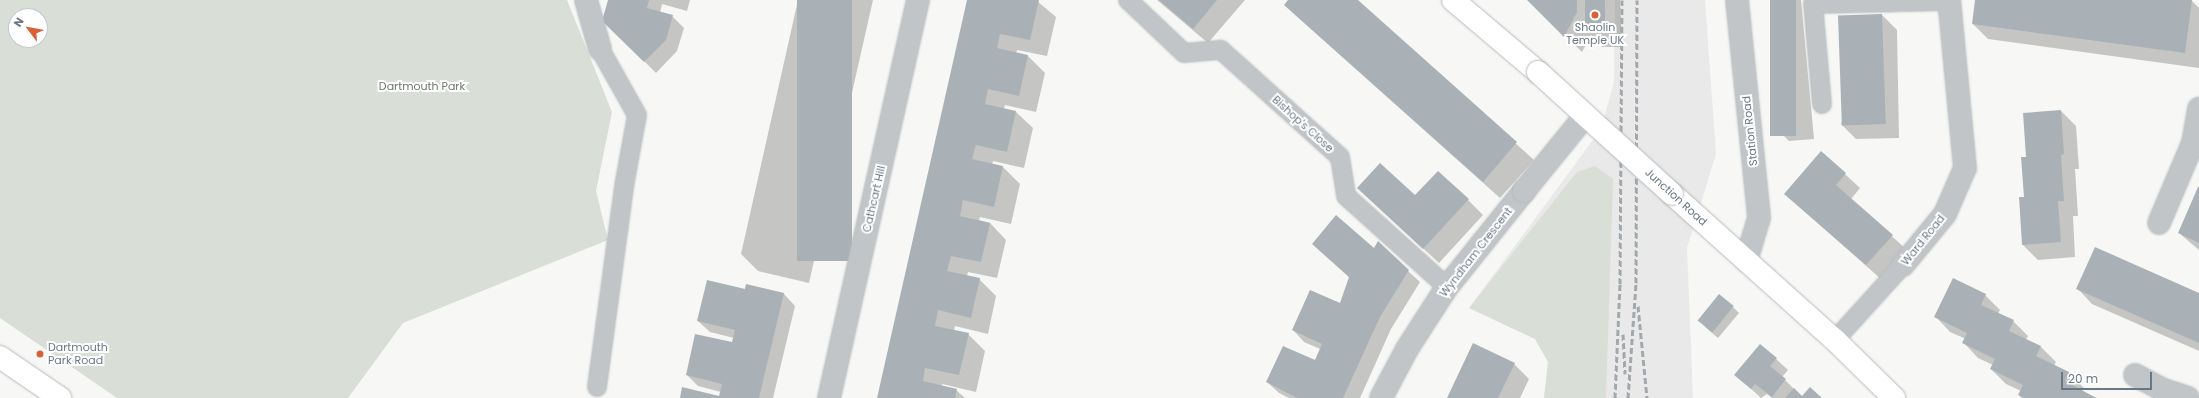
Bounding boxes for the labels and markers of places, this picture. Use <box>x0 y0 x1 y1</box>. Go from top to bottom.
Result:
marker: Shaolin Temple UK <box>1590 10 1600 20</box>
place label: Shaolin Temple UK <box>1566 21 1624 47</box>
place label: Dartmouth Park Road <box>48 341 108 367</box>
marker: Dartmouth Park Road <box>35 349 45 359</box>

